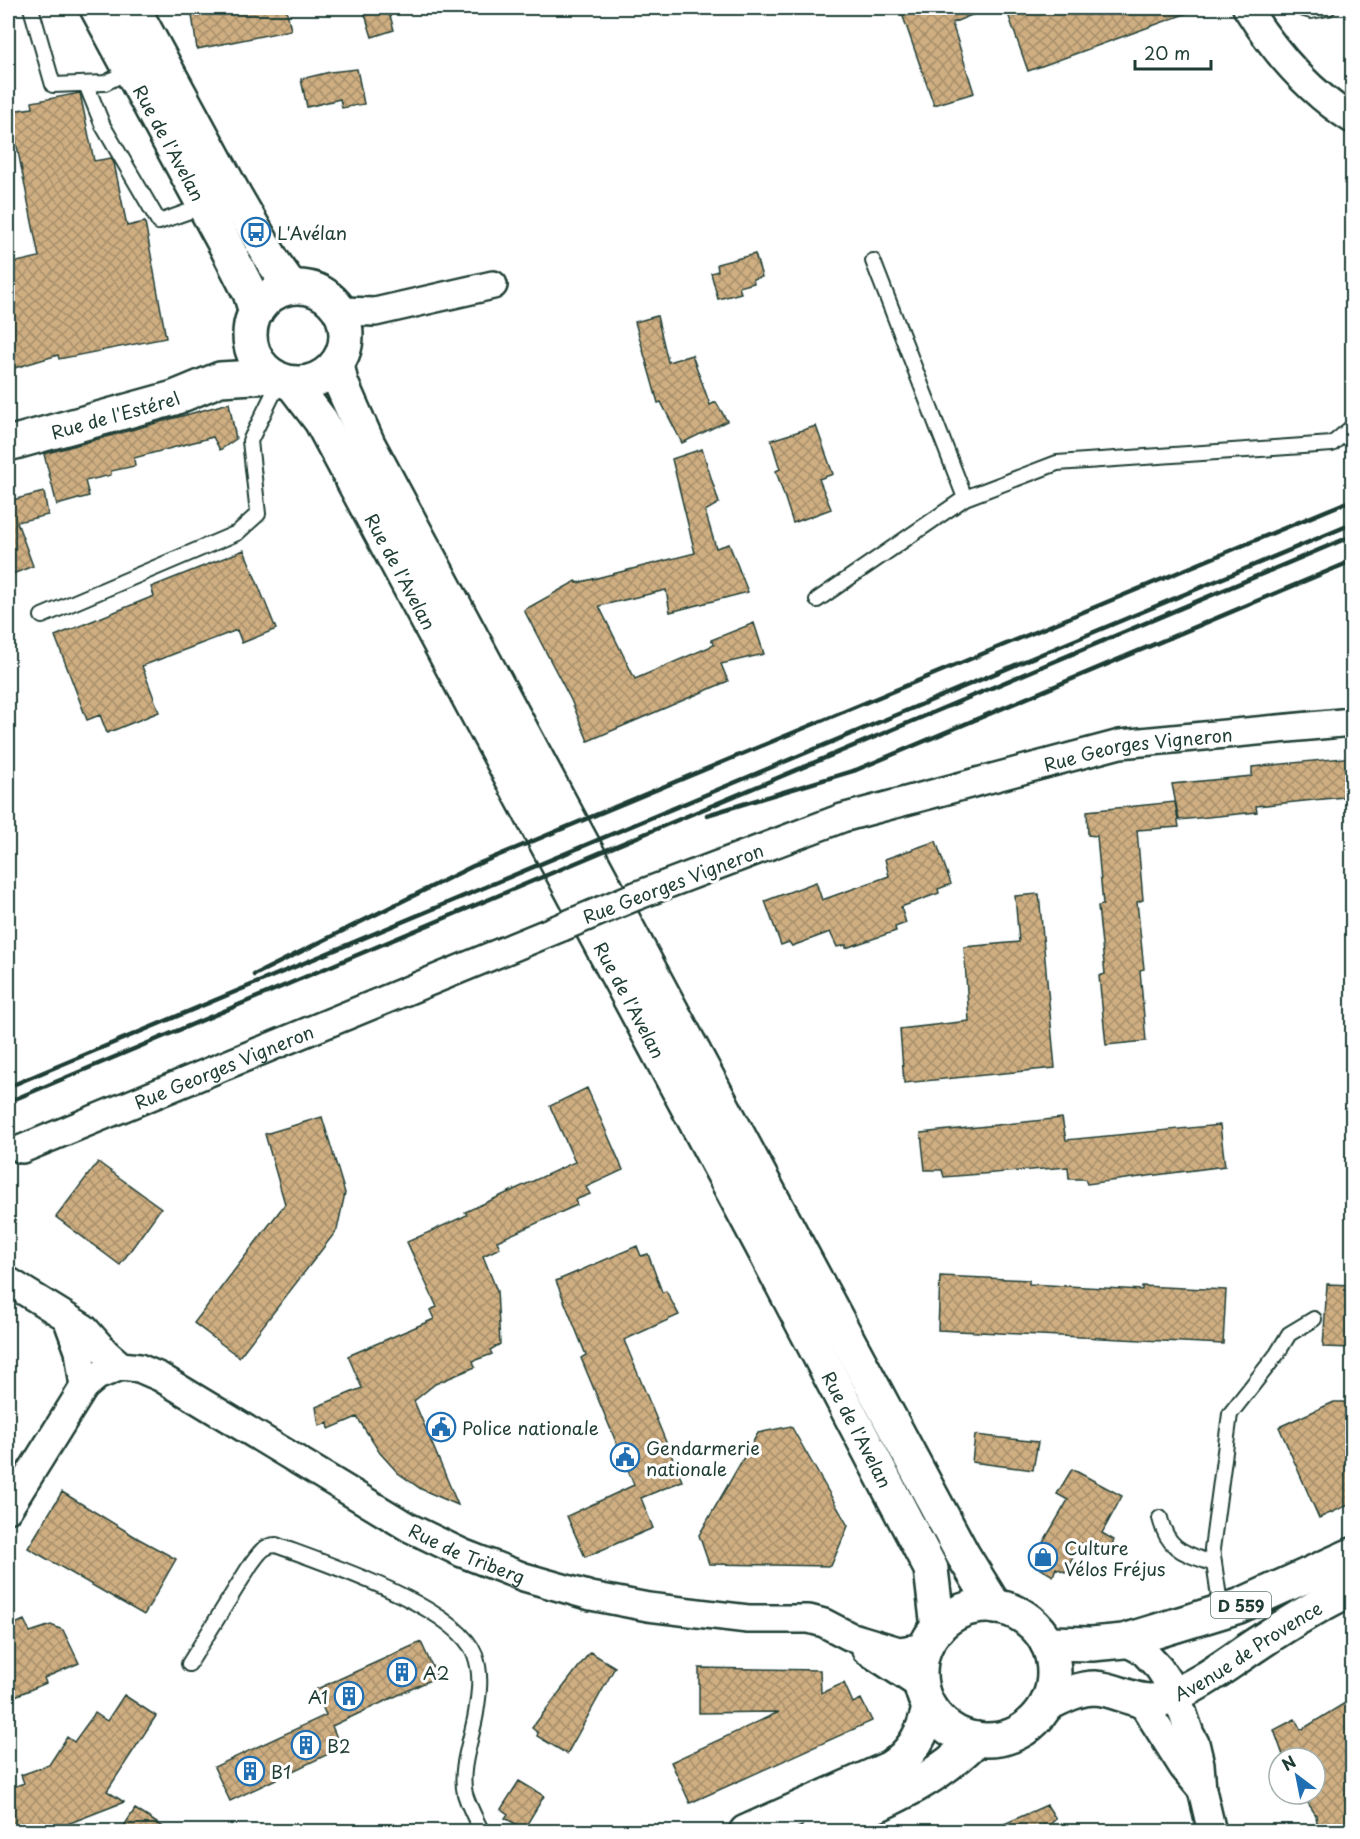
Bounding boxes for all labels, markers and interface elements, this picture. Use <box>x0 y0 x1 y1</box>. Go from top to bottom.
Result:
scale bar <box>1135 33 1212 71</box>
text: 20 m <box>1144 39 1190 66</box>
street label: Rue de l'Avelan <box>127 80 212 205</box>
bus stop icon: L'Avélan <box>240 216 272 248</box>
place label: L'Avélan <box>277 219 347 246</box>
street label: Rue de l'Estérel <box>48 384 183 445</box>
street label: Rue de l'Avelan <box>359 508 443 634</box>
street label: Rue Georges Vigneron <box>1040 720 1234 777</box>
street label: Rue Georges Vigneron <box>579 836 767 930</box>
street label: Rue de l'Avelan <box>588 937 673 1063</box>
street label: Rue Georges Vigneron <box>130 1017 317 1115</box>
street label: Rue de l'Avelan <box>816 1366 900 1492</box>
public building icon: Police nationale <box>425 1411 457 1443</box>
place label: Police nationale <box>462 1414 599 1441</box>
place label: Gendarmerie nationale <box>646 1434 760 1482</box>
public building icon: Gendarmerie nationale <box>609 1441 641 1473</box>
street label: Rue de Triberg <box>405 1516 529 1590</box>
place label: Culture Vélos Fréjus <box>1064 1534 1165 1582</box>
shop icon: Culture Vélos Fréjus <box>1027 1541 1059 1573</box>
road number: D 559 <box>1211 1592 1271 1618</box>
street label: Avenue de Provence <box>1170 1593 1327 1707</box>
building icon: A2 <box>386 1656 418 1688</box>
place label: A2 <box>423 1659 450 1686</box>
building icon: A1 <box>333 1680 365 1712</box>
place label: A1 <box>308 1683 328 1710</box>
building icon: B2 <box>290 1729 322 1761</box>
place label: B2 <box>327 1732 351 1759</box>
north arrow <box>1267 1746 1327 1806</box>
text: N <box>1277 1749 1300 1776</box>
building icon: B1 <box>234 1755 266 1787</box>
place label: B1 <box>271 1758 291 1785</box>

